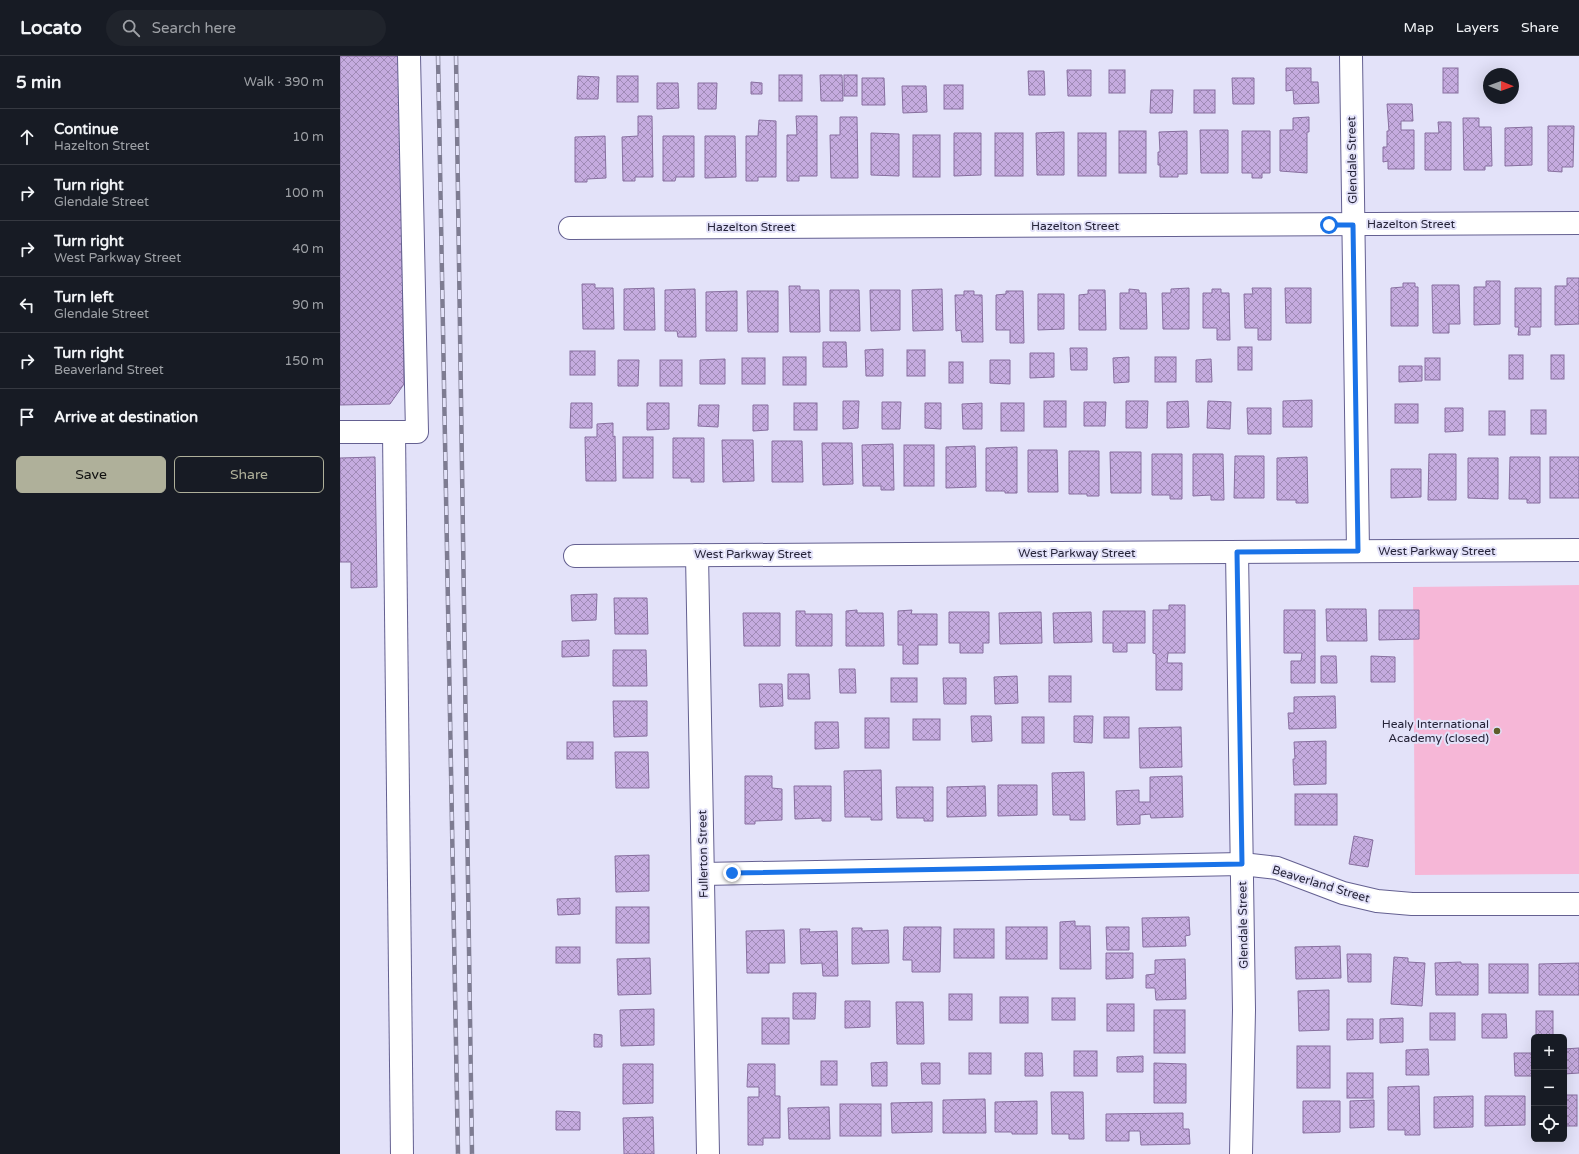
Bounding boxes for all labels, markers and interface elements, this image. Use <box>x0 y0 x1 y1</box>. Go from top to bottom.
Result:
search box <box>106 10 386 46</box>
text: Locato <box>20 17 82 39</box>
icon: search <box>120 17 142 39</box>
text: Search here <box>152 19 236 37</box>
text: Map <box>1404 19 1434 36</box>
text: Layers <box>1456 19 1499 36</box>
text: Share <box>1521 19 1559 36</box>
north arrow <box>1483 68 1519 104</box>
text: 5 min <box>16 72 61 93</box>
text: Walk · 390 m <box>244 74 324 90</box>
street label: Glendale Street <box>1344 116 1360 204</box>
text: Continue <box>54 120 118 138</box>
icon: ahead <box>16 126 38 148</box>
text: 10 m <box>292 129 324 145</box>
text: Hazelton Street <box>54 138 149 154</box>
text: Turn right <box>54 176 124 194</box>
icon: right <box>16 182 38 204</box>
text: 100 m <box>284 185 324 201</box>
text: Glendale Street <box>54 194 149 210</box>
route start <box>1320 216 1338 234</box>
street label: Hazelton Street <box>1367 217 1455 231</box>
street label: Hazelton Street <box>1031 219 1119 233</box>
street label: Hazelton Street <box>707 220 795 234</box>
text: Turn right <box>54 232 124 250</box>
icon: right <box>16 238 38 260</box>
text: 40 m <box>292 241 324 257</box>
text: West Parkway Street <box>54 250 181 266</box>
text: Turn left <box>54 288 114 306</box>
icon: left <box>16 294 38 316</box>
text: 90 m <box>292 297 324 313</box>
text: Glendale Street <box>54 306 149 322</box>
text: Turn right <box>54 344 124 362</box>
icon: right <box>16 350 38 372</box>
text: 150 m <box>284 353 324 369</box>
text: Beaverland Street <box>54 362 164 378</box>
icon: arrive <box>16 406 38 428</box>
text: Arrive at destination <box>54 408 198 426</box>
button: Save <box>16 456 166 493</box>
button: Share <box>174 456 324 493</box>
street label: West Parkway Street <box>1378 544 1496 558</box>
street label: West Parkway Street <box>1018 546 1136 560</box>
street label: West Parkway Street <box>694 547 812 561</box>
place label: Healy International Academy (closed) <box>1382 717 1489 745</box>
marker: Healy International Academy (closed) <box>1492 726 1502 736</box>
street label: Fullerton Street <box>695 809 711 898</box>
street label: Beaverland Street <box>1270 862 1372 906</box>
route end <box>723 864 741 882</box>
street label: Glendale Street <box>1235 881 1251 969</box>
map controls <box>1531 1034 1567 1142</box>
button: + <box>1531 1034 1567 1070</box>
button: − <box>1531 1070 1567 1106</box>
button: locate <box>1531 1106 1567 1142</box>

